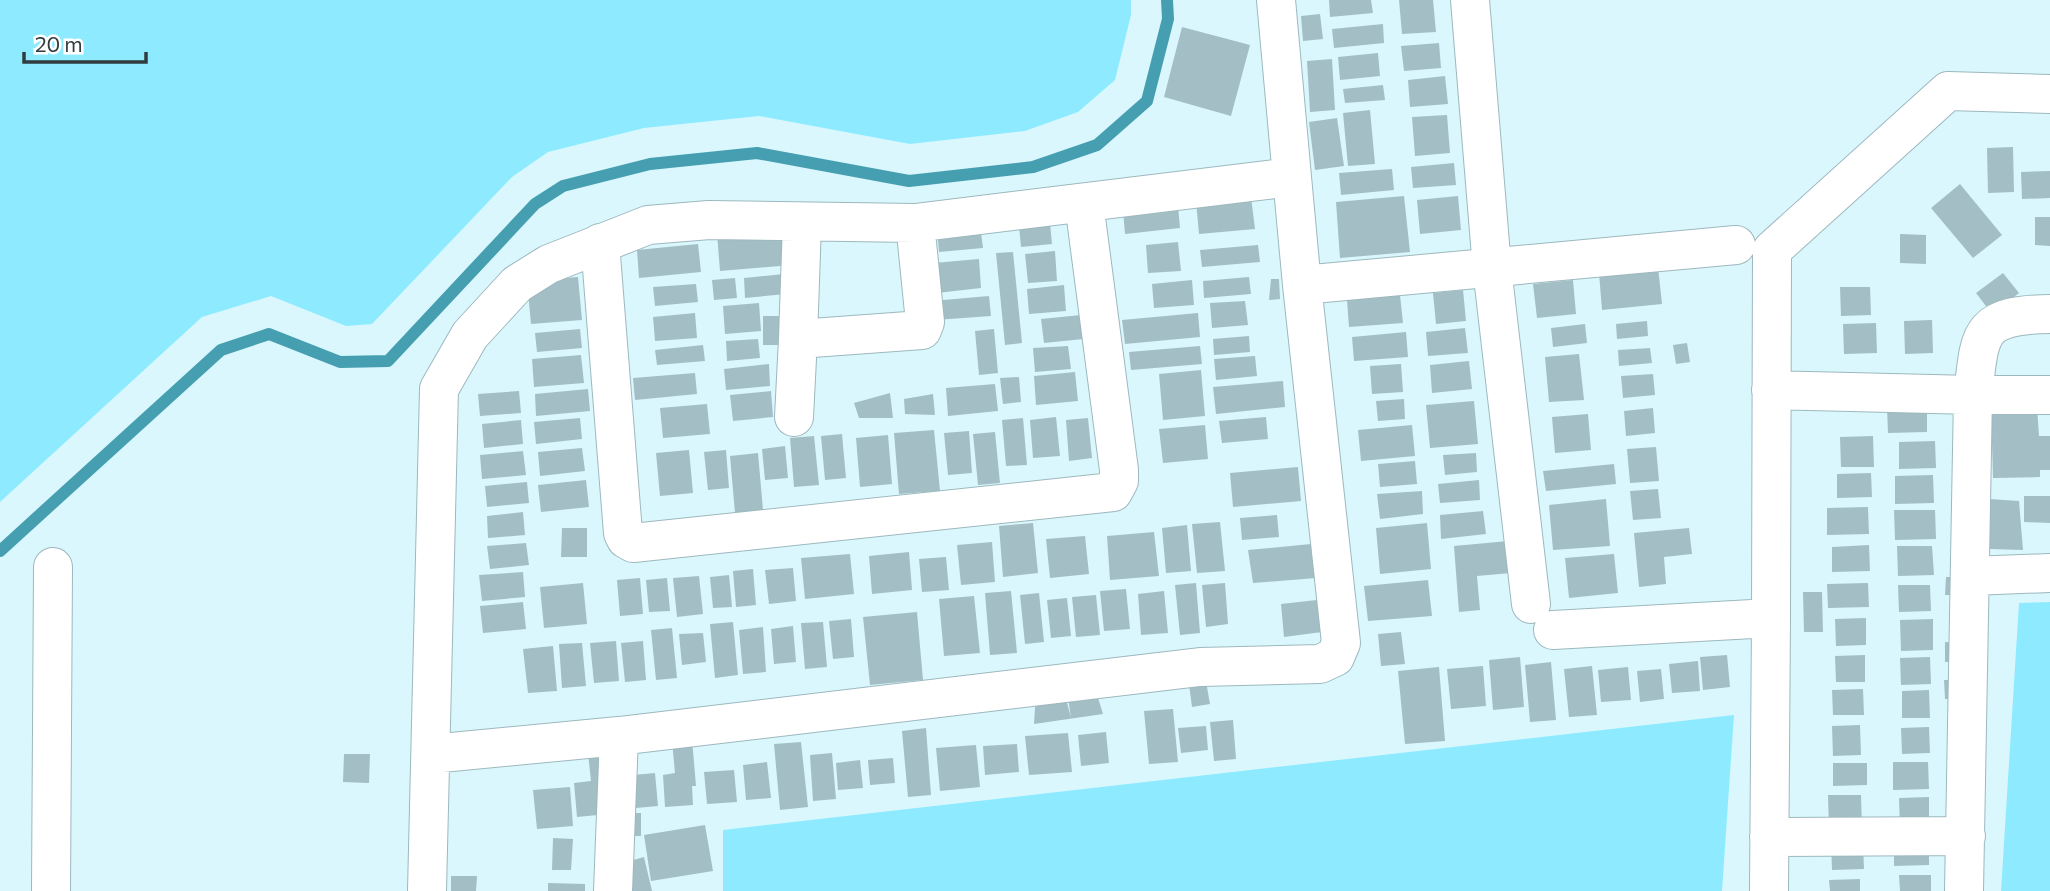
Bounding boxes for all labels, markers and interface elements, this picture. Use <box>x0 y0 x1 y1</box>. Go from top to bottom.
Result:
scale bar <box>24 21 147 65</box>
text: 20 m <box>35 31 83 56</box>

